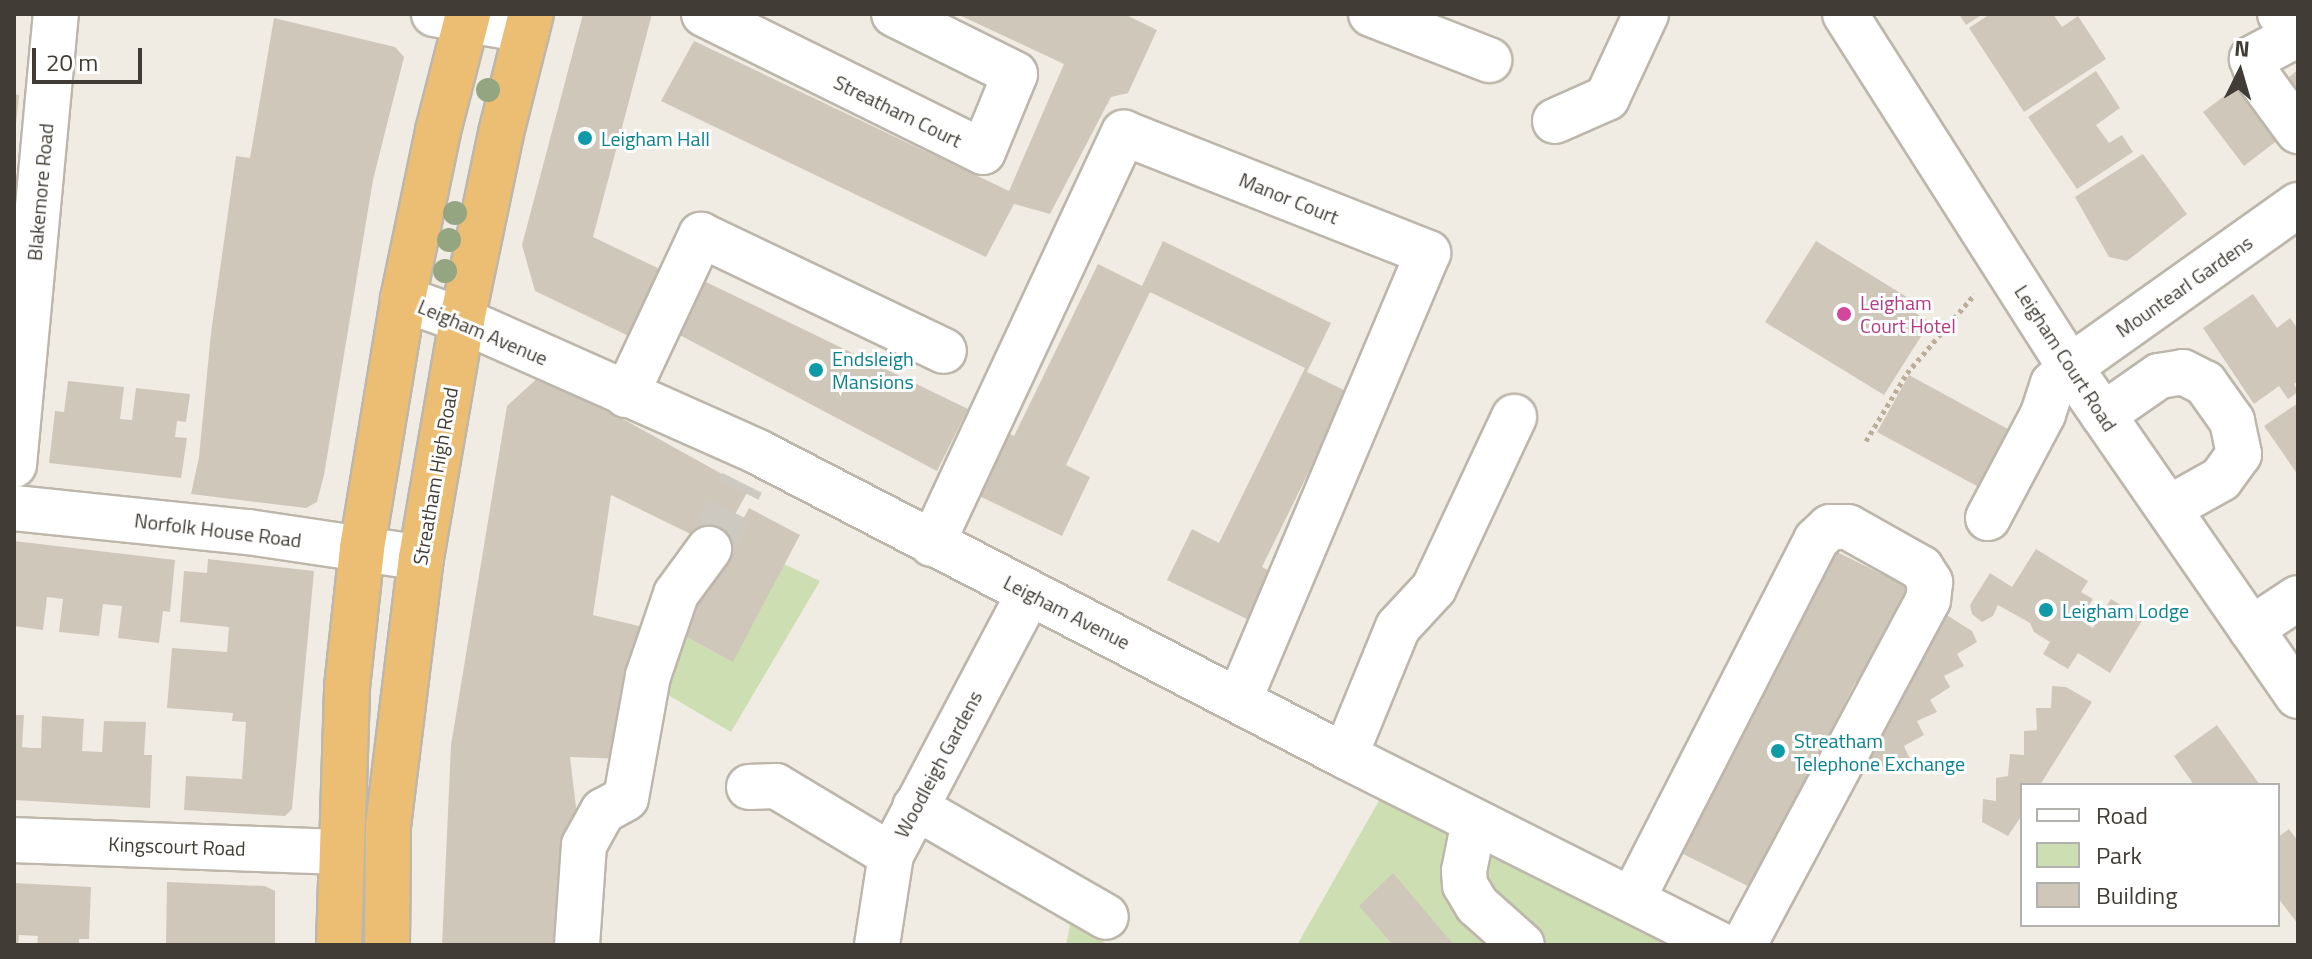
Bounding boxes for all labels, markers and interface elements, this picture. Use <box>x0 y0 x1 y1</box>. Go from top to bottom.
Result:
text: N <box>2233 30 2251 66</box>
scale bar <box>36 32 146 82</box>
north arrow <box>2200 32 2280 112</box>
text: 20 m <box>46 44 98 80</box>
street label: Streatham Court <box>830 70 966 152</box>
street label: Blakemore Road <box>22 122 58 262</box>
place label: Leigham Hall <box>601 126 710 150</box>
marker: Leigham Hall <box>576 129 594 147</box>
street label: Manor Court <box>1236 167 1342 229</box>
street label: Mountearl Gardens <box>2111 230 2257 342</box>
street label: Leigham Court Road <box>2010 280 2122 436</box>
place label: Leigham Court Hotel <box>1860 290 1956 337</box>
street label: Leigham Avenue <box>414 294 552 370</box>
marker: Leigham Court Hotel <box>1835 305 1853 323</box>
place label: Endsleigh Mansions <box>832 346 914 393</box>
marker: Endsleigh Mansions <box>807 361 825 379</box>
street label: Streatham High Road <box>408 385 462 567</box>
street label: Norfolk House Road <box>133 508 303 552</box>
street label: Leigham Avenue <box>1000 570 1134 654</box>
place label: Leigham Lodge <box>2062 598 2189 622</box>
marker: Leigham Lodge <box>2037 601 2055 619</box>
street label: Woodleigh Gardens <box>889 686 987 842</box>
place label: Streatham Telephone Exchange <box>1794 728 1965 775</box>
marker: Streatham Telephone Exchange <box>1769 742 1787 760</box>
legend <box>2020 783 2280 927</box>
text: Road <box>2096 797 2148 833</box>
street label: Kingscourt Road <box>108 832 246 860</box>
text: Park <box>2096 837 2142 873</box>
text: Building <box>2096 877 2178 913</box>

